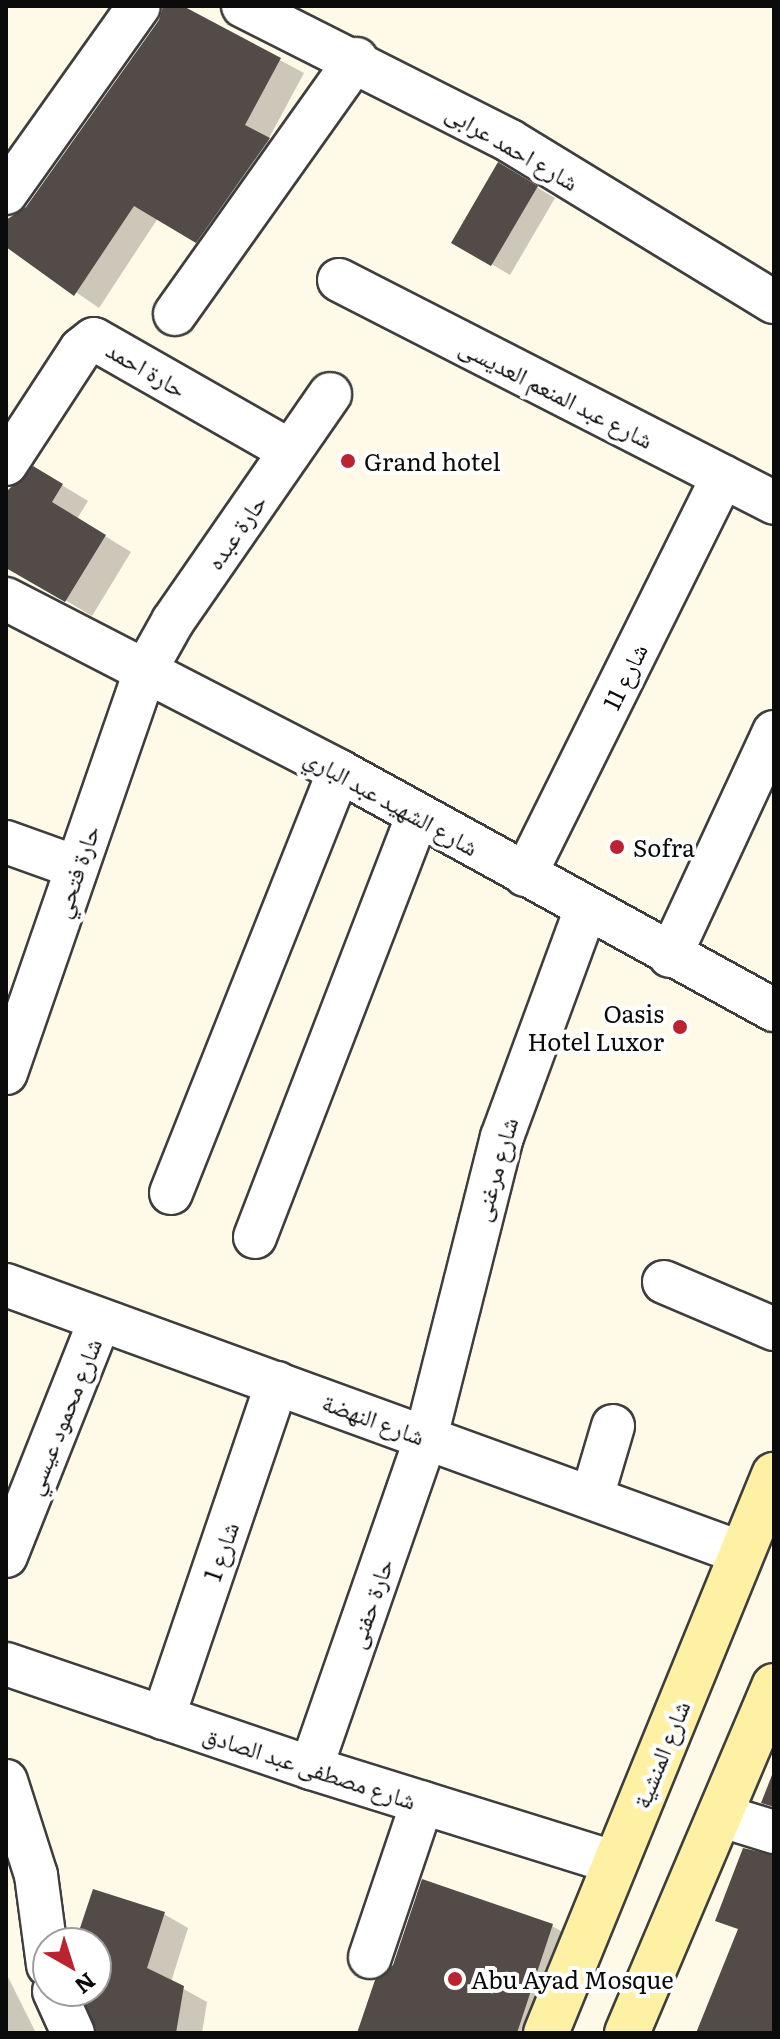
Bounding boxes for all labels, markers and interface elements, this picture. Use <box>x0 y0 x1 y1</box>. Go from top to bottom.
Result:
street label: شارع احمد عرابى <box>442 97 584 195</box>
street label: شارع عبد المنعم العديسى <box>455 331 659 453</box>
street label: حارة احمد <box>102 334 192 402</box>
place label: Grand hotel <box>364 447 500 475</box>
marker: Grand hotel <box>339 452 357 470</box>
street label: حارة عبده <box>199 488 271 574</box>
street label: شارع 11 <box>596 638 652 714</box>
street label: شارع الشهيد عبد الباري <box>300 741 484 861</box>
street label: حارة فتحي <box>46 821 104 921</box>
place label: Sofra <box>633 833 695 861</box>
marker: Sofra <box>608 838 626 856</box>
place label: Oasis Hotel Luxor <box>527 999 664 1055</box>
marker: Oasis Hotel Luxor <box>671 1018 689 1036</box>
street label: شارع مرغنى <box>465 1114 523 1224</box>
street label: شارع محمود عيسي <box>17 1333 107 1499</box>
street label: شارع النهضة <box>319 1386 429 1450</box>
street label: شارع 1 <box>197 1518 243 1584</box>
street label: حارة حفنى <box>340 1554 398 1652</box>
street label: شارع المنشية <box>625 1696 695 1812</box>
street label: شارع مصطفى عبد الصادق <box>200 1718 420 1814</box>
north arrow <box>32 1927 112 2007</box>
place label: Abu Ayad Mosque <box>471 1965 674 1993</box>
text: N <box>69 1966 104 2003</box>
marker: Abu Ayad Mosque <box>446 1970 464 1988</box>

